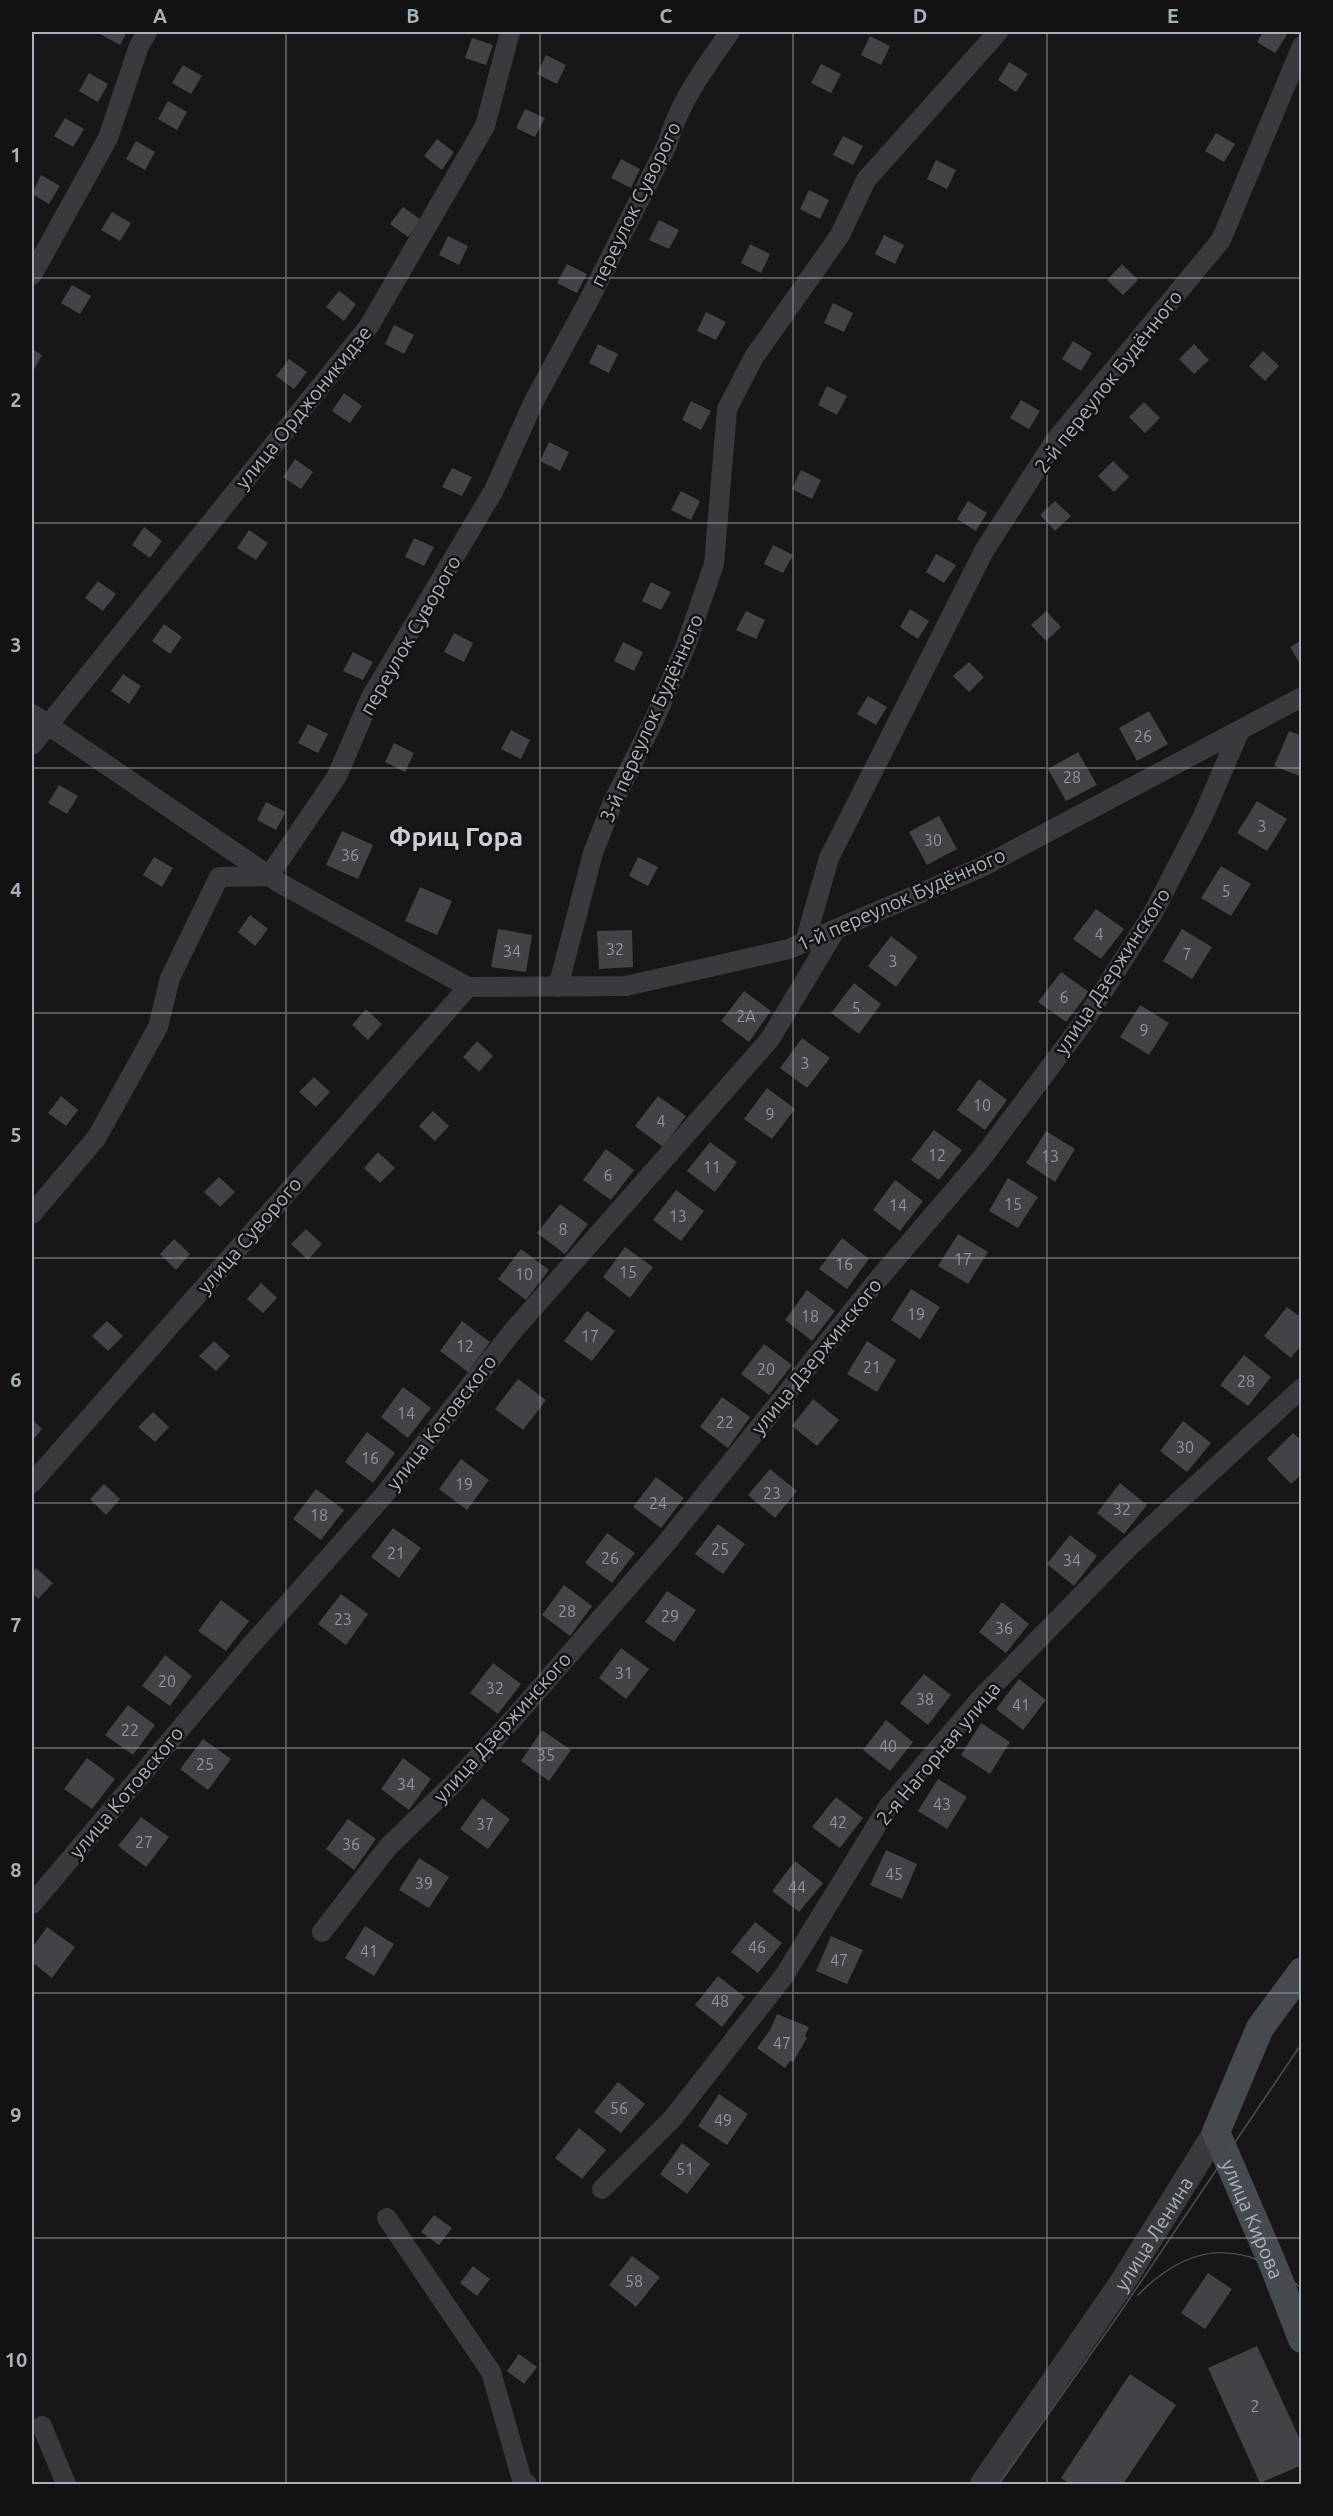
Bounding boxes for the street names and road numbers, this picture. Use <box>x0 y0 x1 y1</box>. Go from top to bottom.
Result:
street label: переулок Суворого <box>585 118 685 290</box>
street label: 2-й переулок Будённого <box>1030 285 1186 477</box>
street label: улица Орджоникидзе <box>230 321 376 493</box>
street label: переулок Суворого <box>355 551 465 719</box>
street label: 3-й переулок Будённого <box>595 610 707 826</box>
street label: 1-й переулок Будённого <box>793 843 1009 955</box>
street label: улица Дзержинского <box>1049 883 1175 1059</box>
street label: улица Суворого <box>192 1172 306 1298</box>
street label: улица Дзержинского <box>746 1273 886 1439</box>
street label: улица Котовского <box>381 1350 501 1494</box>
street label: улица Дзержинского <box>428 1647 576 1807</box>
street label: 2-я Нагорная улица <box>871 1677 1005 1829</box>
street label: улица Котовского <box>64 1721 188 1863</box>
street label: улица Кирова <box>1217 2155 1289 2282</box>
street label: улица Ленина <box>1109 2172 1197 2295</box>

